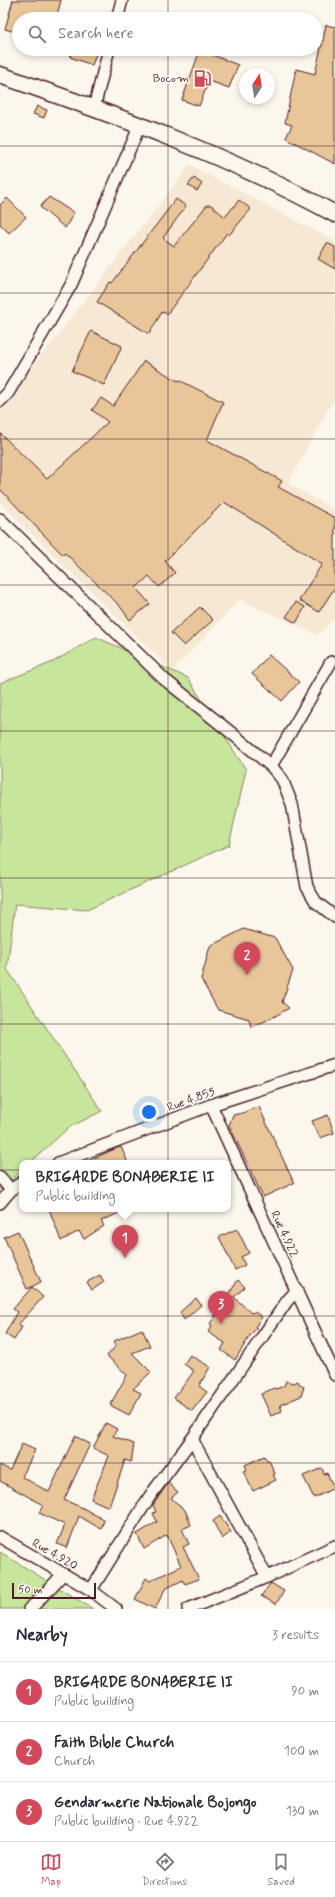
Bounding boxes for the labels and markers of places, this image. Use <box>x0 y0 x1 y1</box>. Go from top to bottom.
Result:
fuel station icon: Bocom <box>192 68 212 88</box>
place label: Bocom <box>153 71 189 87</box>
pin: 2 <box>234 942 260 975</box>
pin: 1 <box>112 1225 138 1258</box>
pin: 3 <box>208 1291 234 1324</box>

